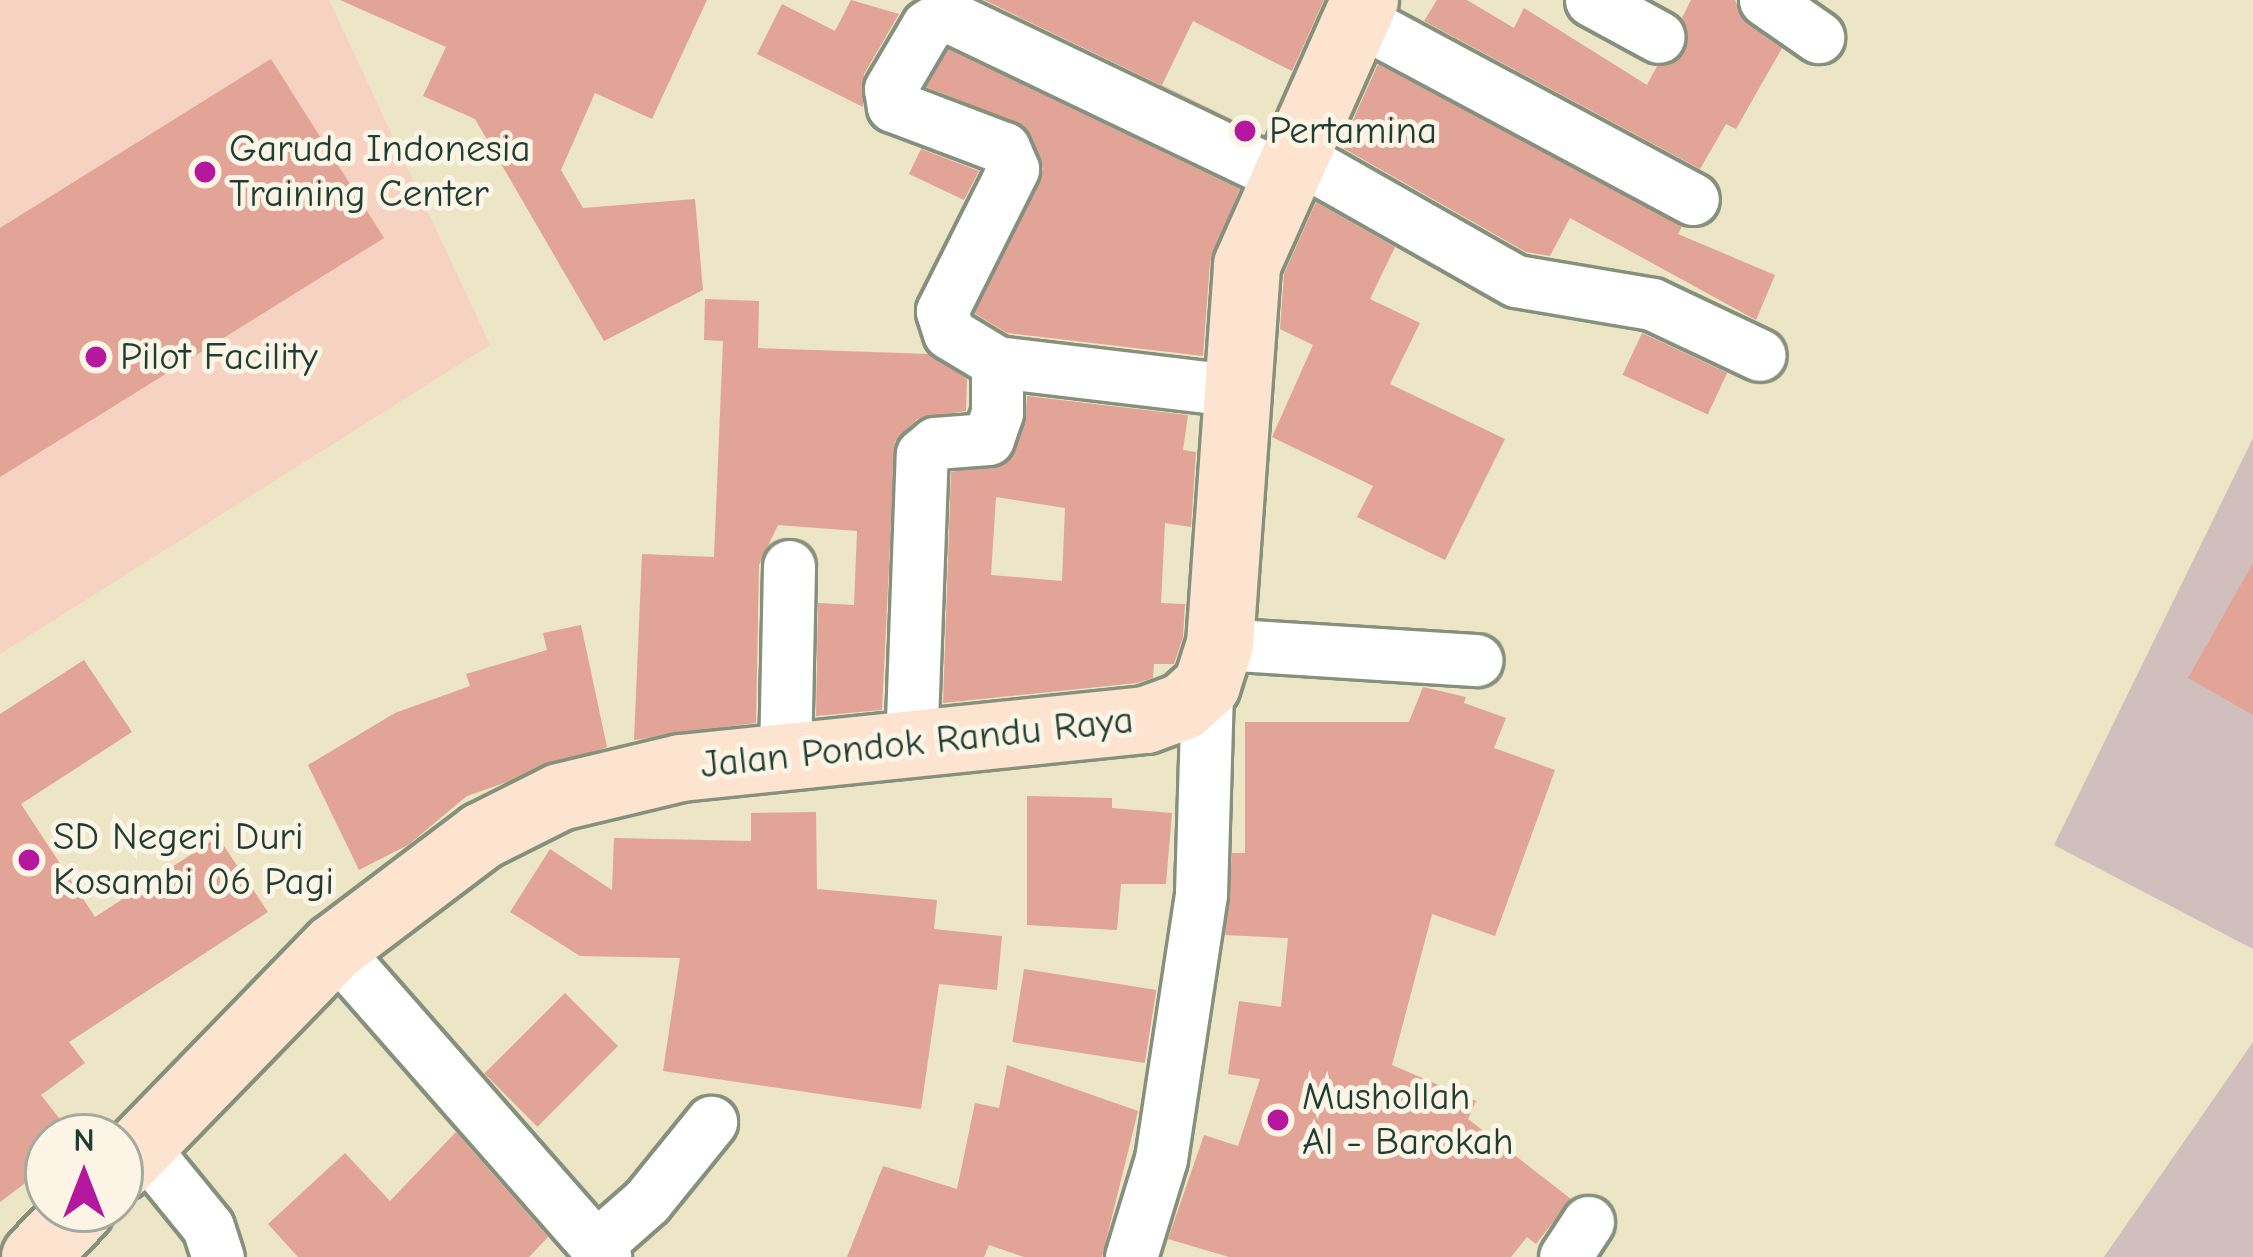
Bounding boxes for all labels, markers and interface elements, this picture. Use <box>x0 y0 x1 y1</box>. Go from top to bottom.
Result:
place label: Pertamina <box>1269 108 1437 154</box>
marker: Pertamina <box>1232 118 1258 144</box>
place label: Garuda Indonesia Training Center <box>229 127 531 218</box>
marker: Garuda Indonesia Training Center <box>192 159 218 185</box>
place label: Pilot Facility <box>120 334 318 380</box>
marker: Pilot Facility <box>83 344 109 370</box>
street label: Jalan Pondok Randu Raya <box>698 697 1136 789</box>
place label: SD Negeri Duri Kosambi 06 Pagi <box>53 815 334 906</box>
marker: SD Negeri Duri Kosambi 06 Pagi <box>16 847 42 873</box>
place label: Mushollah Al - Barokah <box>1302 1075 1514 1166</box>
marker: Mushollah Al - Barokah <box>1265 1107 1291 1133</box>
north arrow <box>24 1113 144 1233</box>
text: N <box>73 1121 95 1159</box>

